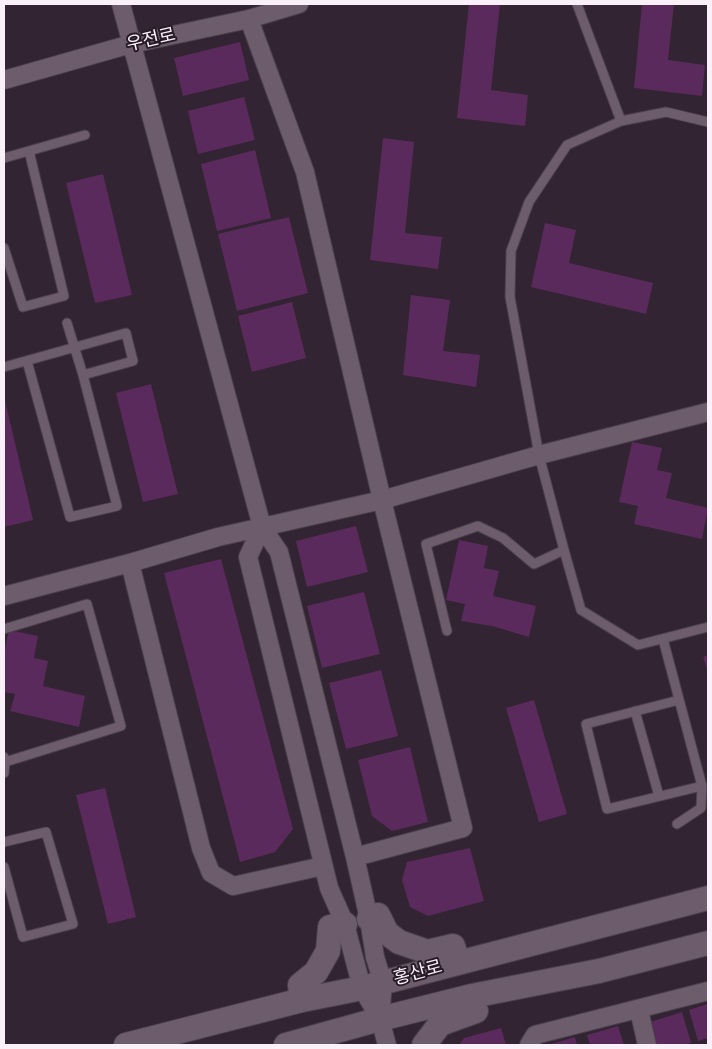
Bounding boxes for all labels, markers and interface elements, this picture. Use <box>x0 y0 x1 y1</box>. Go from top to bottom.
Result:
street label: 우전로 <box>124 24 178 56</box>
street label: 홍산로 <box>391 956 445 990</box>

